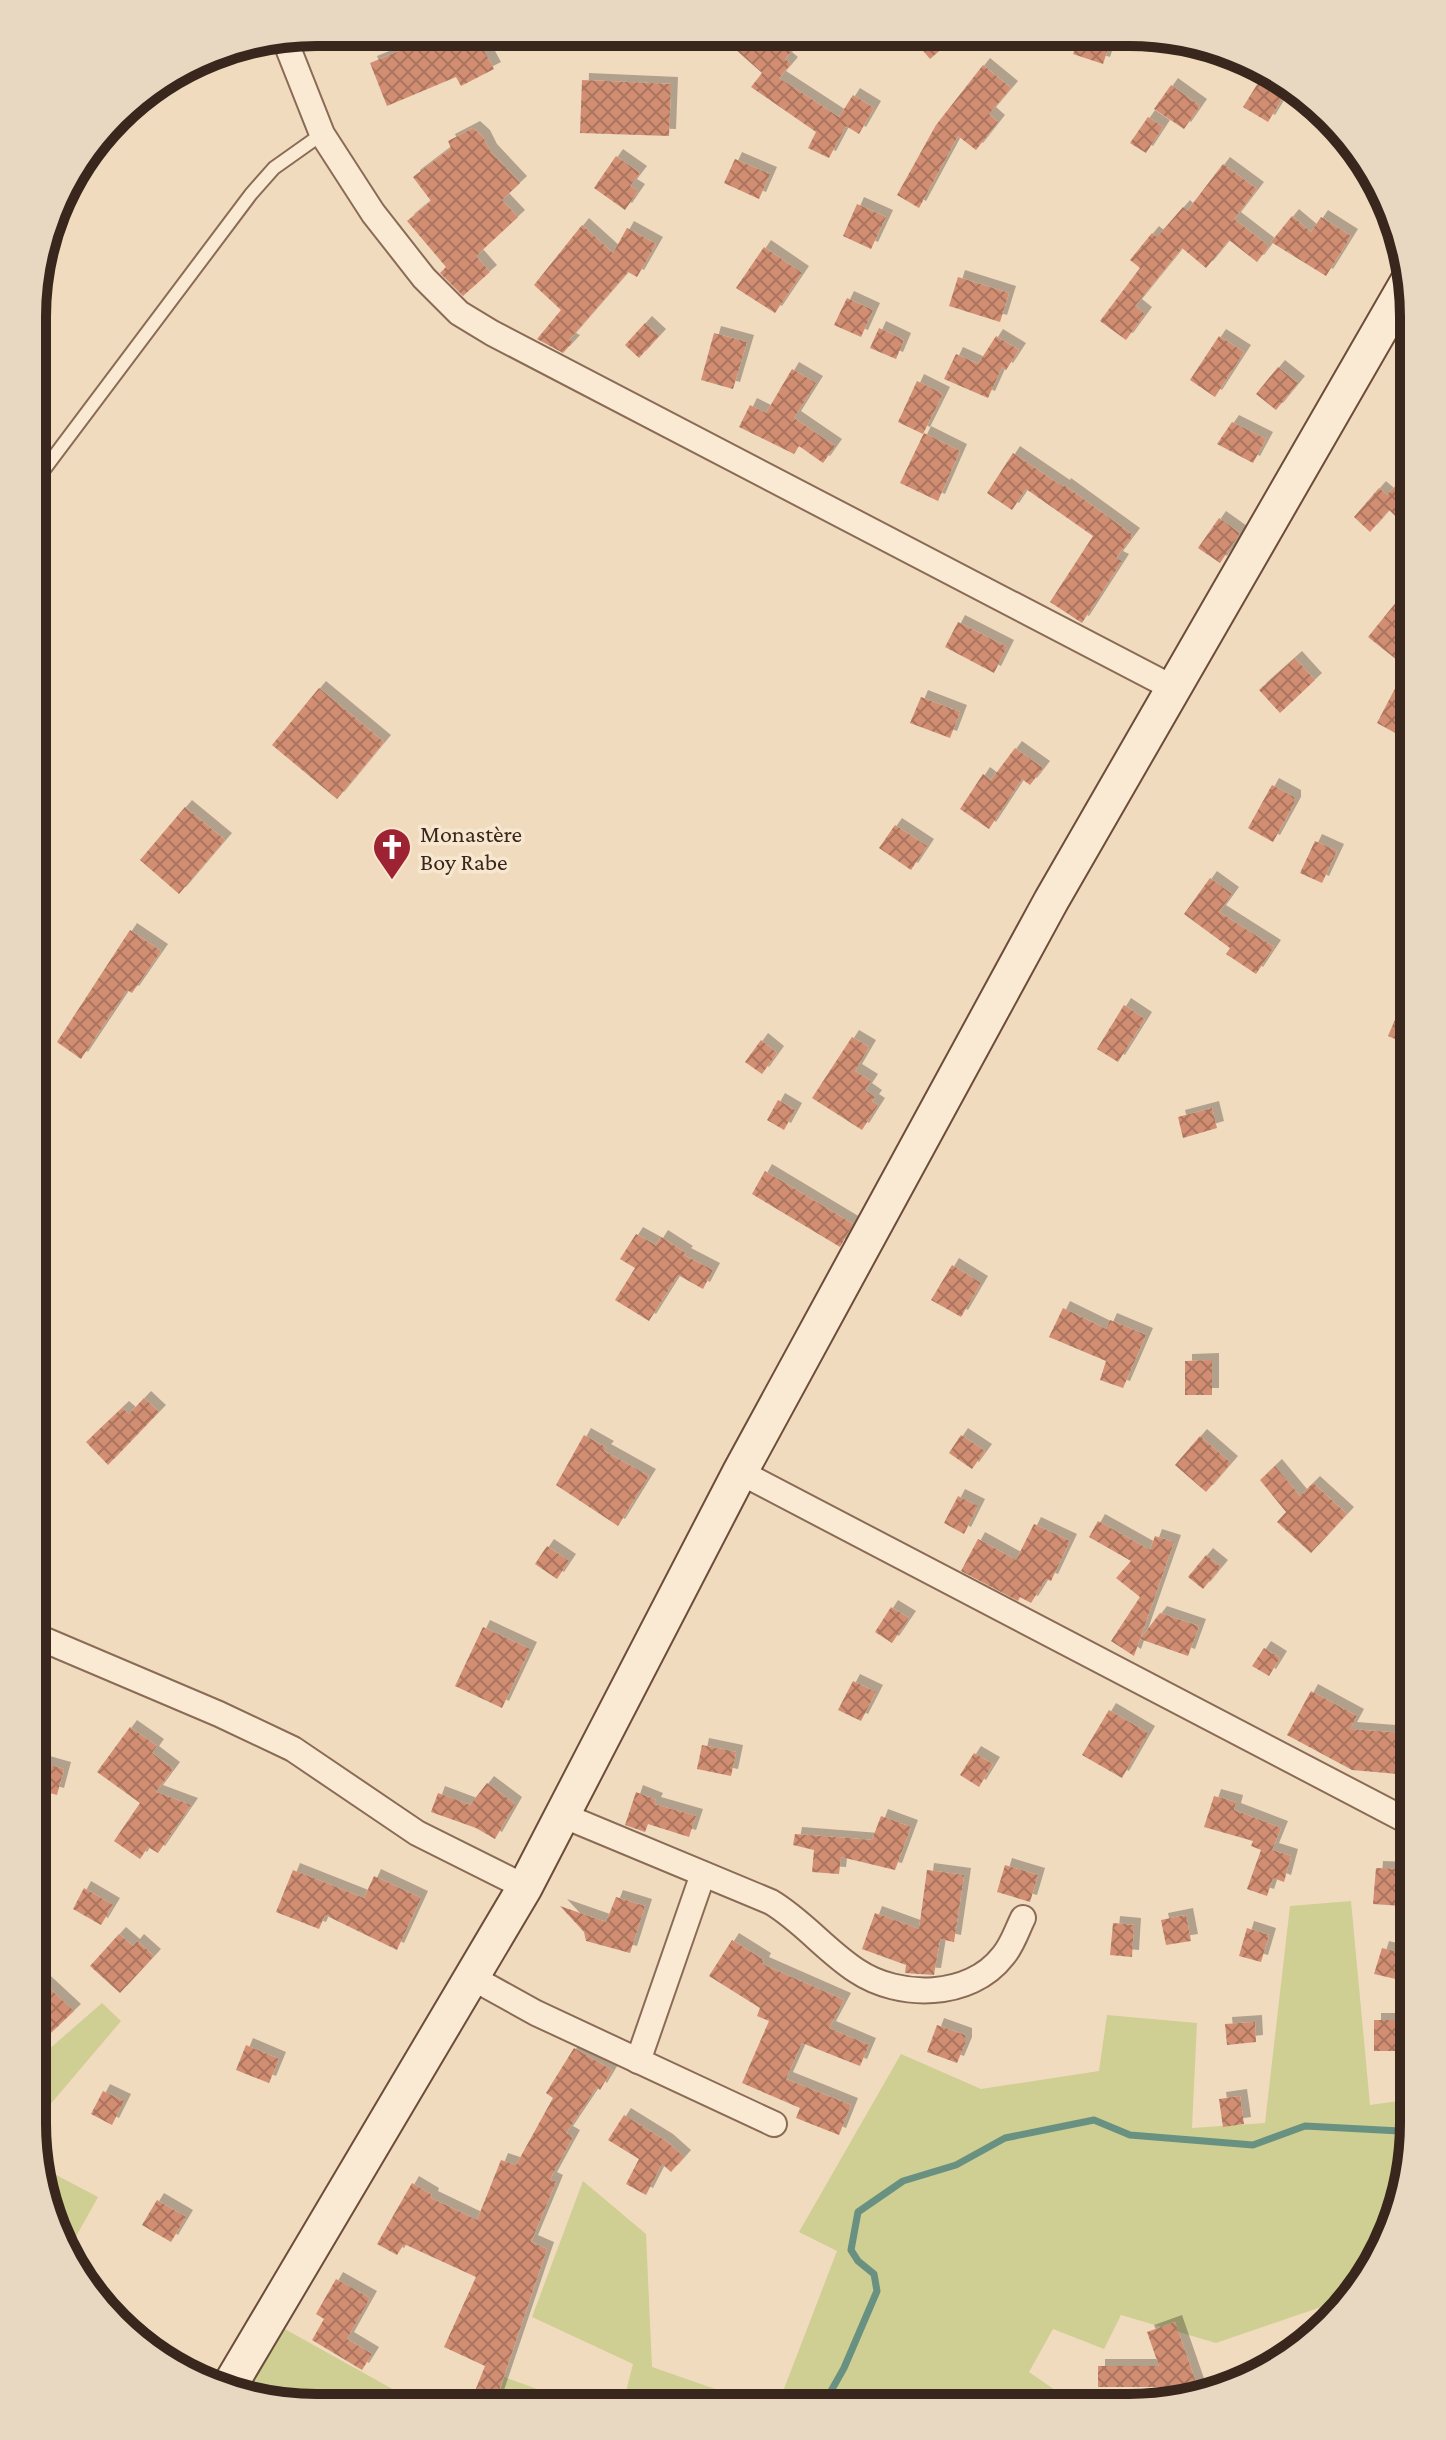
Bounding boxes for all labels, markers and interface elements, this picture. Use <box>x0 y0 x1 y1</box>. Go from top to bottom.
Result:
place label: Monastère Boy Rabe <box>420 820 522 875</box>
church icon: Monastère Boy Rabe <box>371 826 413 881</box>

